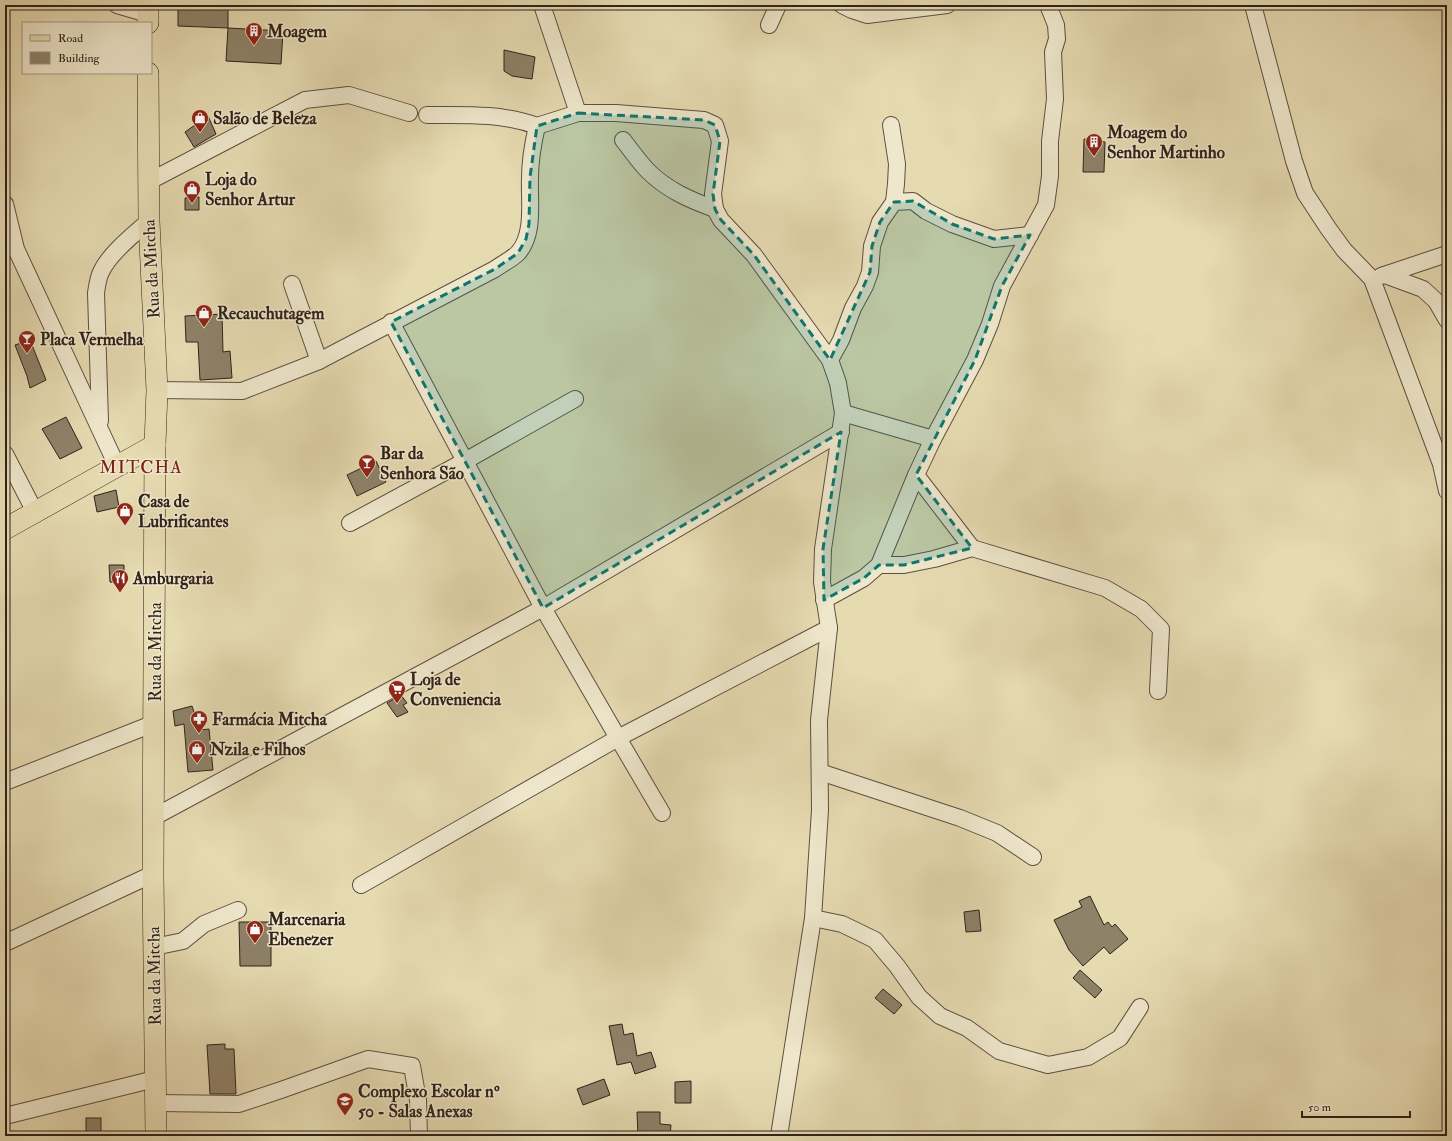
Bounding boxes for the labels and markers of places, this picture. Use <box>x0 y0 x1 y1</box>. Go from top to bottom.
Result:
building icon: Moagem <box>244 21 264 46</box>
place label: Moagem <box>266 21 328 43</box>
shop icon: Salão de Beleza <box>190 108 210 133</box>
place label: Salão de Beleza <box>213 108 317 129</box>
place label: Moagem do Senhor Martinho <box>1106 122 1225 163</box>
building icon: Moagem do Senhor Martinho <box>1084 132 1104 157</box>
place label: Loja do Senhor Artur <box>205 169 296 210</box>
shop icon: Loja do Senhor Artur <box>182 179 202 204</box>
shop icon: Recauchutagem <box>194 303 214 328</box>
place label: Recauchutagem <box>217 303 325 325</box>
bar icon: Placa Vermelha <box>17 329 37 354</box>
place label: Placa Vermelha <box>40 329 144 350</box>
place label: Bar da Senhora São <box>380 443 464 484</box>
bar icon: Bar da Senhora São <box>357 453 377 478</box>
place label: Casa de Lubrificantes <box>138 491 229 532</box>
shop icon: Casa de Lubrificantes <box>115 501 135 526</box>
restaurant icon: Amburgaria <box>110 568 130 593</box>
place label: Amburgaria <box>132 568 214 590</box>
place label: Loja de Conveniencia <box>410 669 502 710</box>
supermarket icon: Loja de Conveniencia <box>387 679 407 704</box>
pharmacy icon: Farmácia Mitcha <box>189 709 209 734</box>
place label: Farmácia Mitcha <box>212 709 328 730</box>
shop icon: Nzila e Filhos <box>187 739 207 764</box>
place label: Nzila e Filhos <box>209 739 306 760</box>
place label: Marcenaria Ebenezer <box>267 909 346 950</box>
shop icon: Marcenaria Ebenezer <box>245 919 265 944</box>
place label: Complexo Escolar nº 50 - Salas Anexas <box>358 1081 500 1122</box>
school or university icon: Complexo Escolar nº 50 - Salas Anexas <box>335 1091 355 1116</box>

